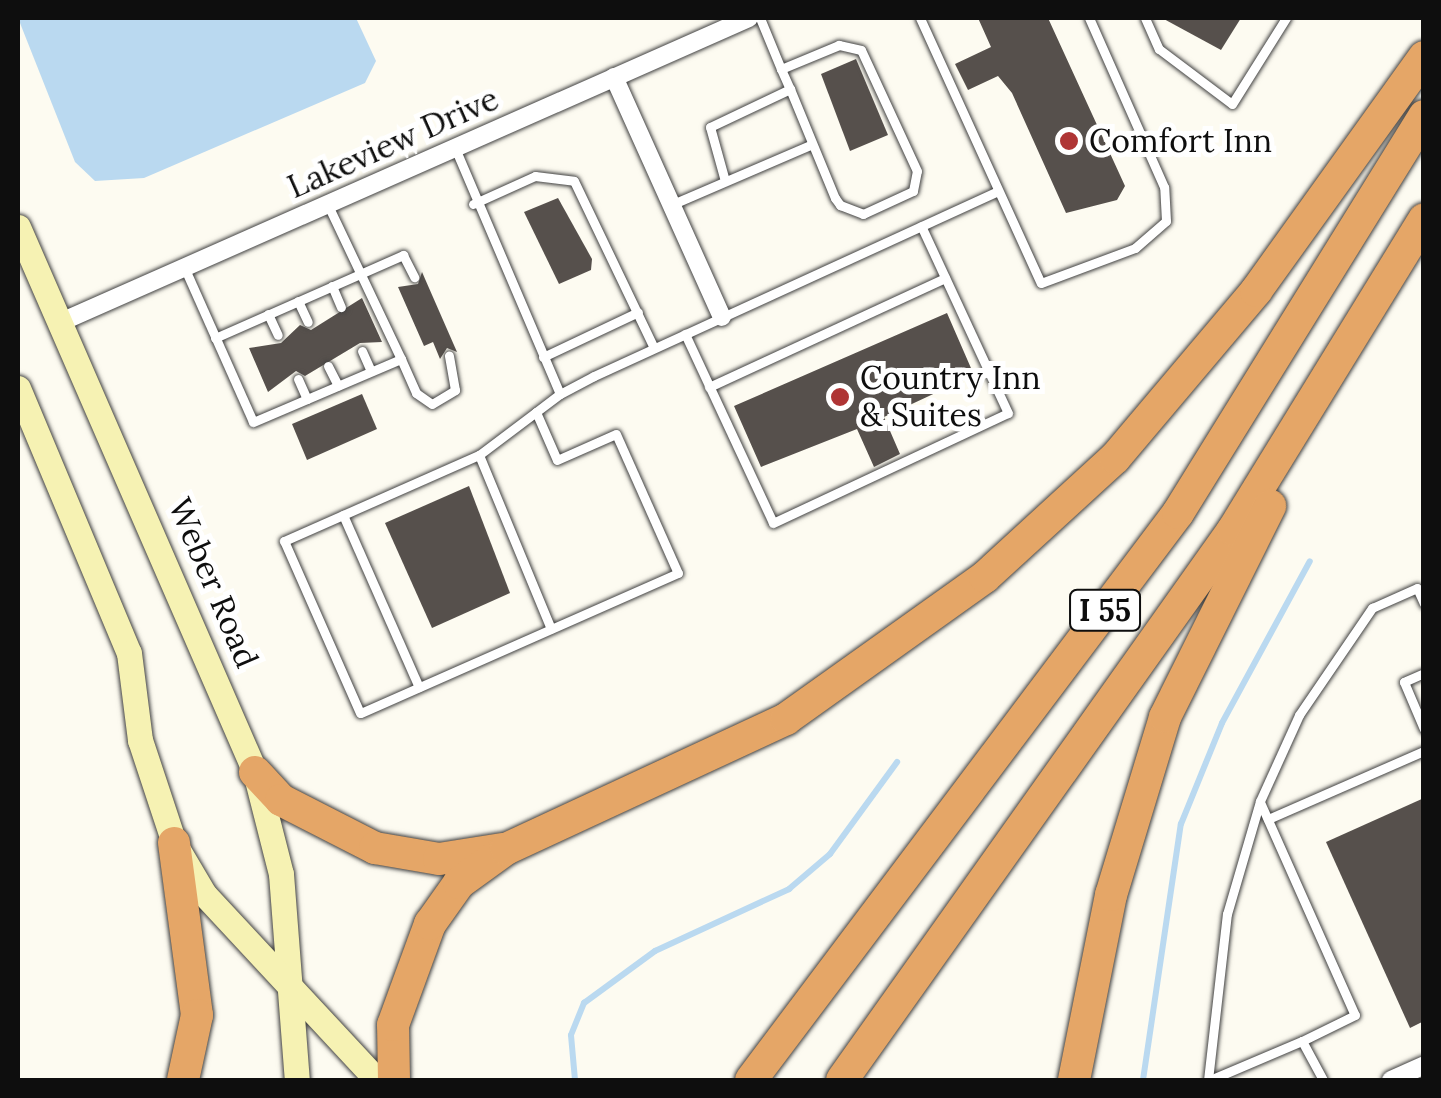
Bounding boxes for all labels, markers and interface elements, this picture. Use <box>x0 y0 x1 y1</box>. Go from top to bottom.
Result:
street label: Lakeview Drive <box>282 79 504 207</box>
place label: Comfort Inn <box>1089 122 1272 160</box>
marker: Comfort Inn <box>1058 130 1080 152</box>
place label: Country Inn & Suites <box>860 360 1041 435</box>
marker: Country Inn & Suites <box>829 386 851 408</box>
street label: Weber Road <box>160 492 266 674</box>
road number: I 55 <box>1068 585 1142 635</box>

